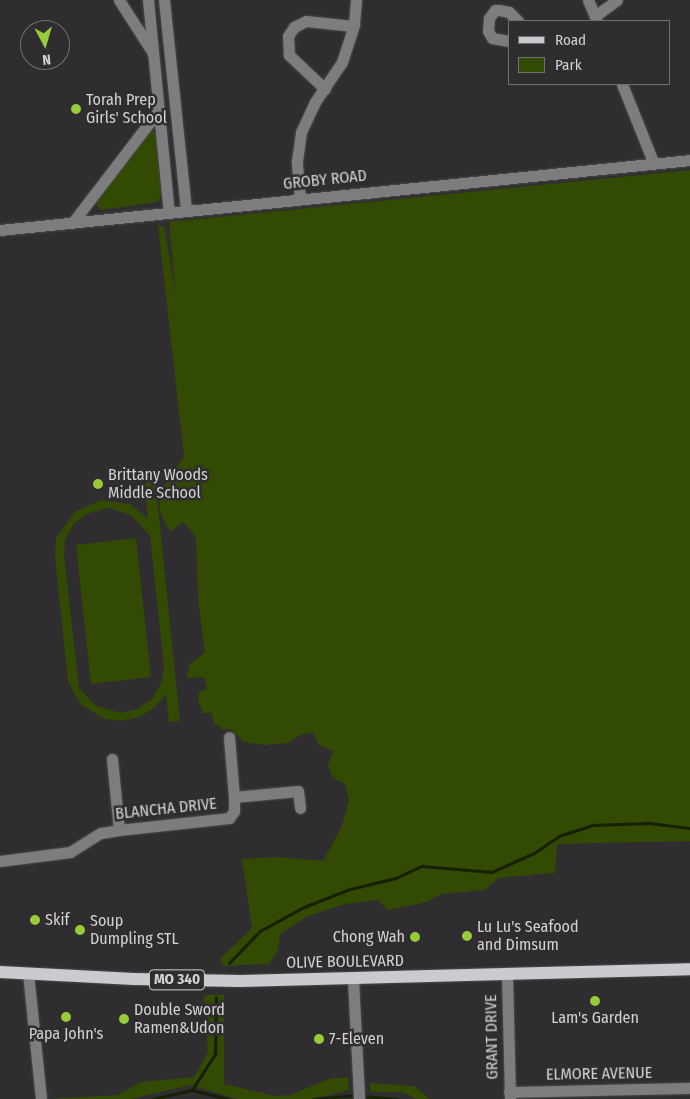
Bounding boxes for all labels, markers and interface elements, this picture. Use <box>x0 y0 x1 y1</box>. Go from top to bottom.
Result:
north arrow <box>20 20 70 70</box>
legend <box>508 20 670 85</box>
text: Road <box>555 31 586 49</box>
text: N <box>41 51 52 68</box>
text: Park <box>555 56 582 74</box>
place label: Torah Prep Girls' School <box>86 90 167 128</box>
marker: Torah Prep Girls' School <box>70 103 82 115</box>
street label: GROBY ROAD <box>282 166 368 194</box>
place label: Brittany Woods Middle School <box>108 465 208 503</box>
marker: Brittany Woods Middle School <box>92 478 104 490</box>
street label: BLANCHA DRIVE <box>114 794 218 824</box>
place label: Skif <box>45 910 69 930</box>
place label: Soup Dumpling STL <box>90 911 179 949</box>
marker: Skif <box>29 914 41 926</box>
place label: Lu Lu's Seafood and Dimsum <box>477 917 579 955</box>
marker: Soup Dumpling STL <box>74 924 86 936</box>
place label: Chong Wah <box>333 927 405 947</box>
marker: Lu Lu's Seafood and Dimsum <box>461 930 473 942</box>
marker: Chong Wah <box>409 931 421 943</box>
street label: OLIVE BOULEVARD <box>286 951 404 973</box>
road number: MO 340 <box>148 968 206 992</box>
street label: GRANT DRIVE <box>482 994 502 1080</box>
marker: Lam's Garden <box>589 995 601 1007</box>
place label: Double Sword Ramen&Udon <box>134 1000 225 1038</box>
place label: Lam's Garden <box>551 1008 639 1028</box>
marker: Papa John's <box>60 1011 72 1023</box>
marker: Double Sword Ramen&Udon <box>118 1013 130 1025</box>
place label: Papa John's <box>29 1024 103 1044</box>
place label: 7-Eleven <box>329 1029 384 1049</box>
marker: 7-Eleven <box>313 1033 325 1045</box>
street label: ELMORE AVENUE <box>546 1063 652 1085</box>

